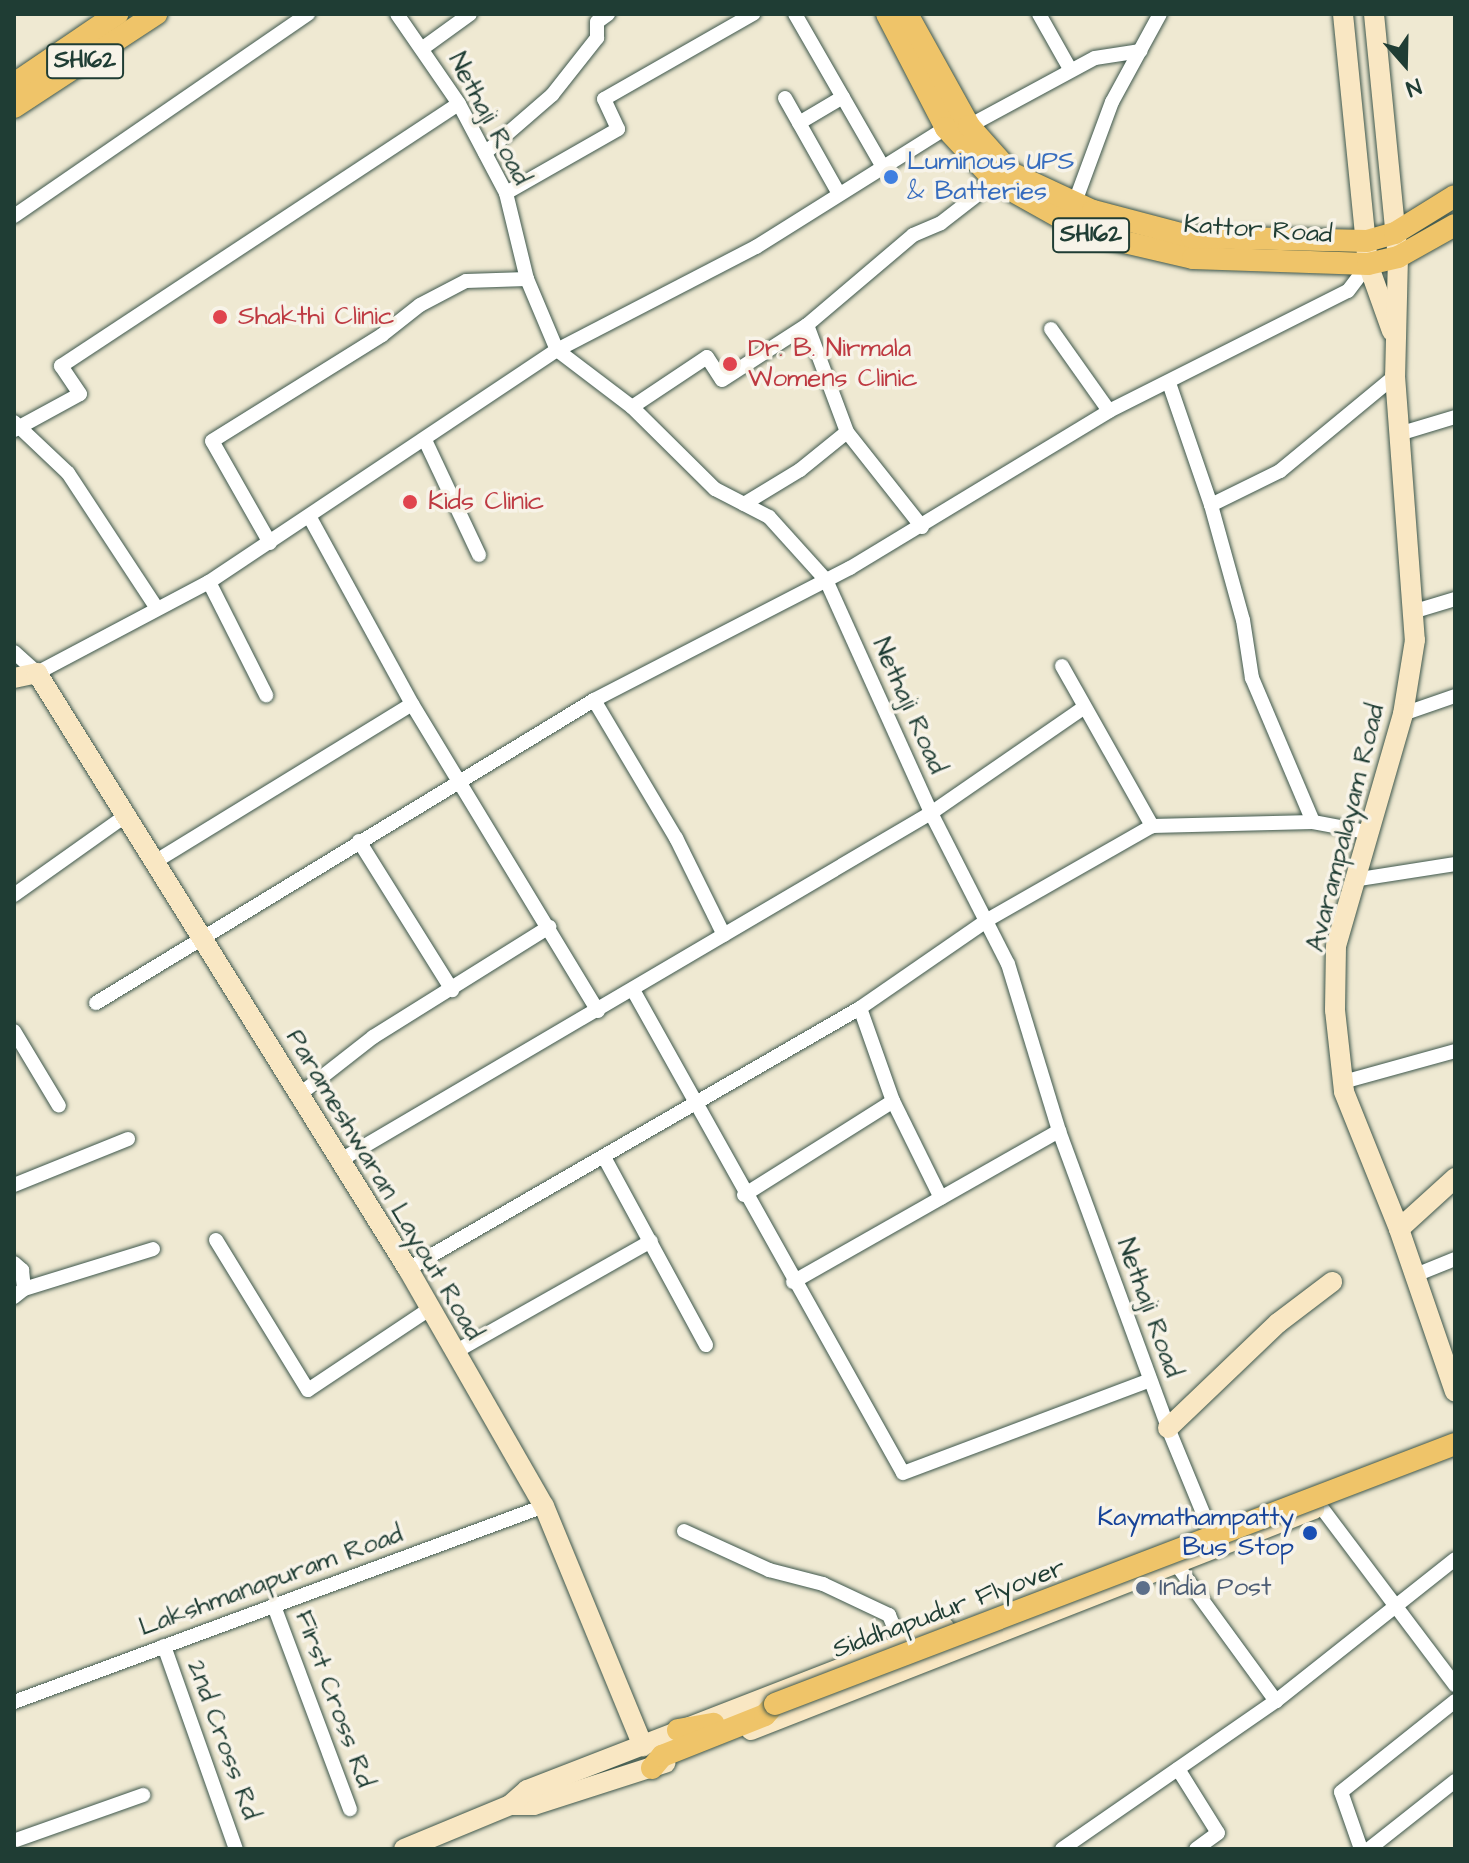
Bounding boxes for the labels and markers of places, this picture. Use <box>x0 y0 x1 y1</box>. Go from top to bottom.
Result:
place label: Luminous UPS & Batteries <box>907 146 1075 208</box>
marker: Luminous UPS & Batteries <box>882 168 900 186</box>
place label: Shakthi Clinic <box>238 301 394 333</box>
marker: Shakthi Clinic <box>209 306 231 328</box>
place label: Dr. B. Nirmala Womens Clinic <box>748 333 918 394</box>
marker: Dr. B. Nirmala Womens Clinic <box>719 353 741 375</box>
place label: Kids Clinic <box>428 486 544 518</box>
marker: Kids Clinic <box>399 491 421 513</box>
place label: Kaymathampatty Bus Stop <box>1097 1502 1294 1564</box>
marker: Kaymathampatty Bus Stop <box>1301 1524 1319 1542</box>
place label: India Post <box>1159 1572 1272 1604</box>
marker: India Post <box>1134 1579 1152 1597</box>

